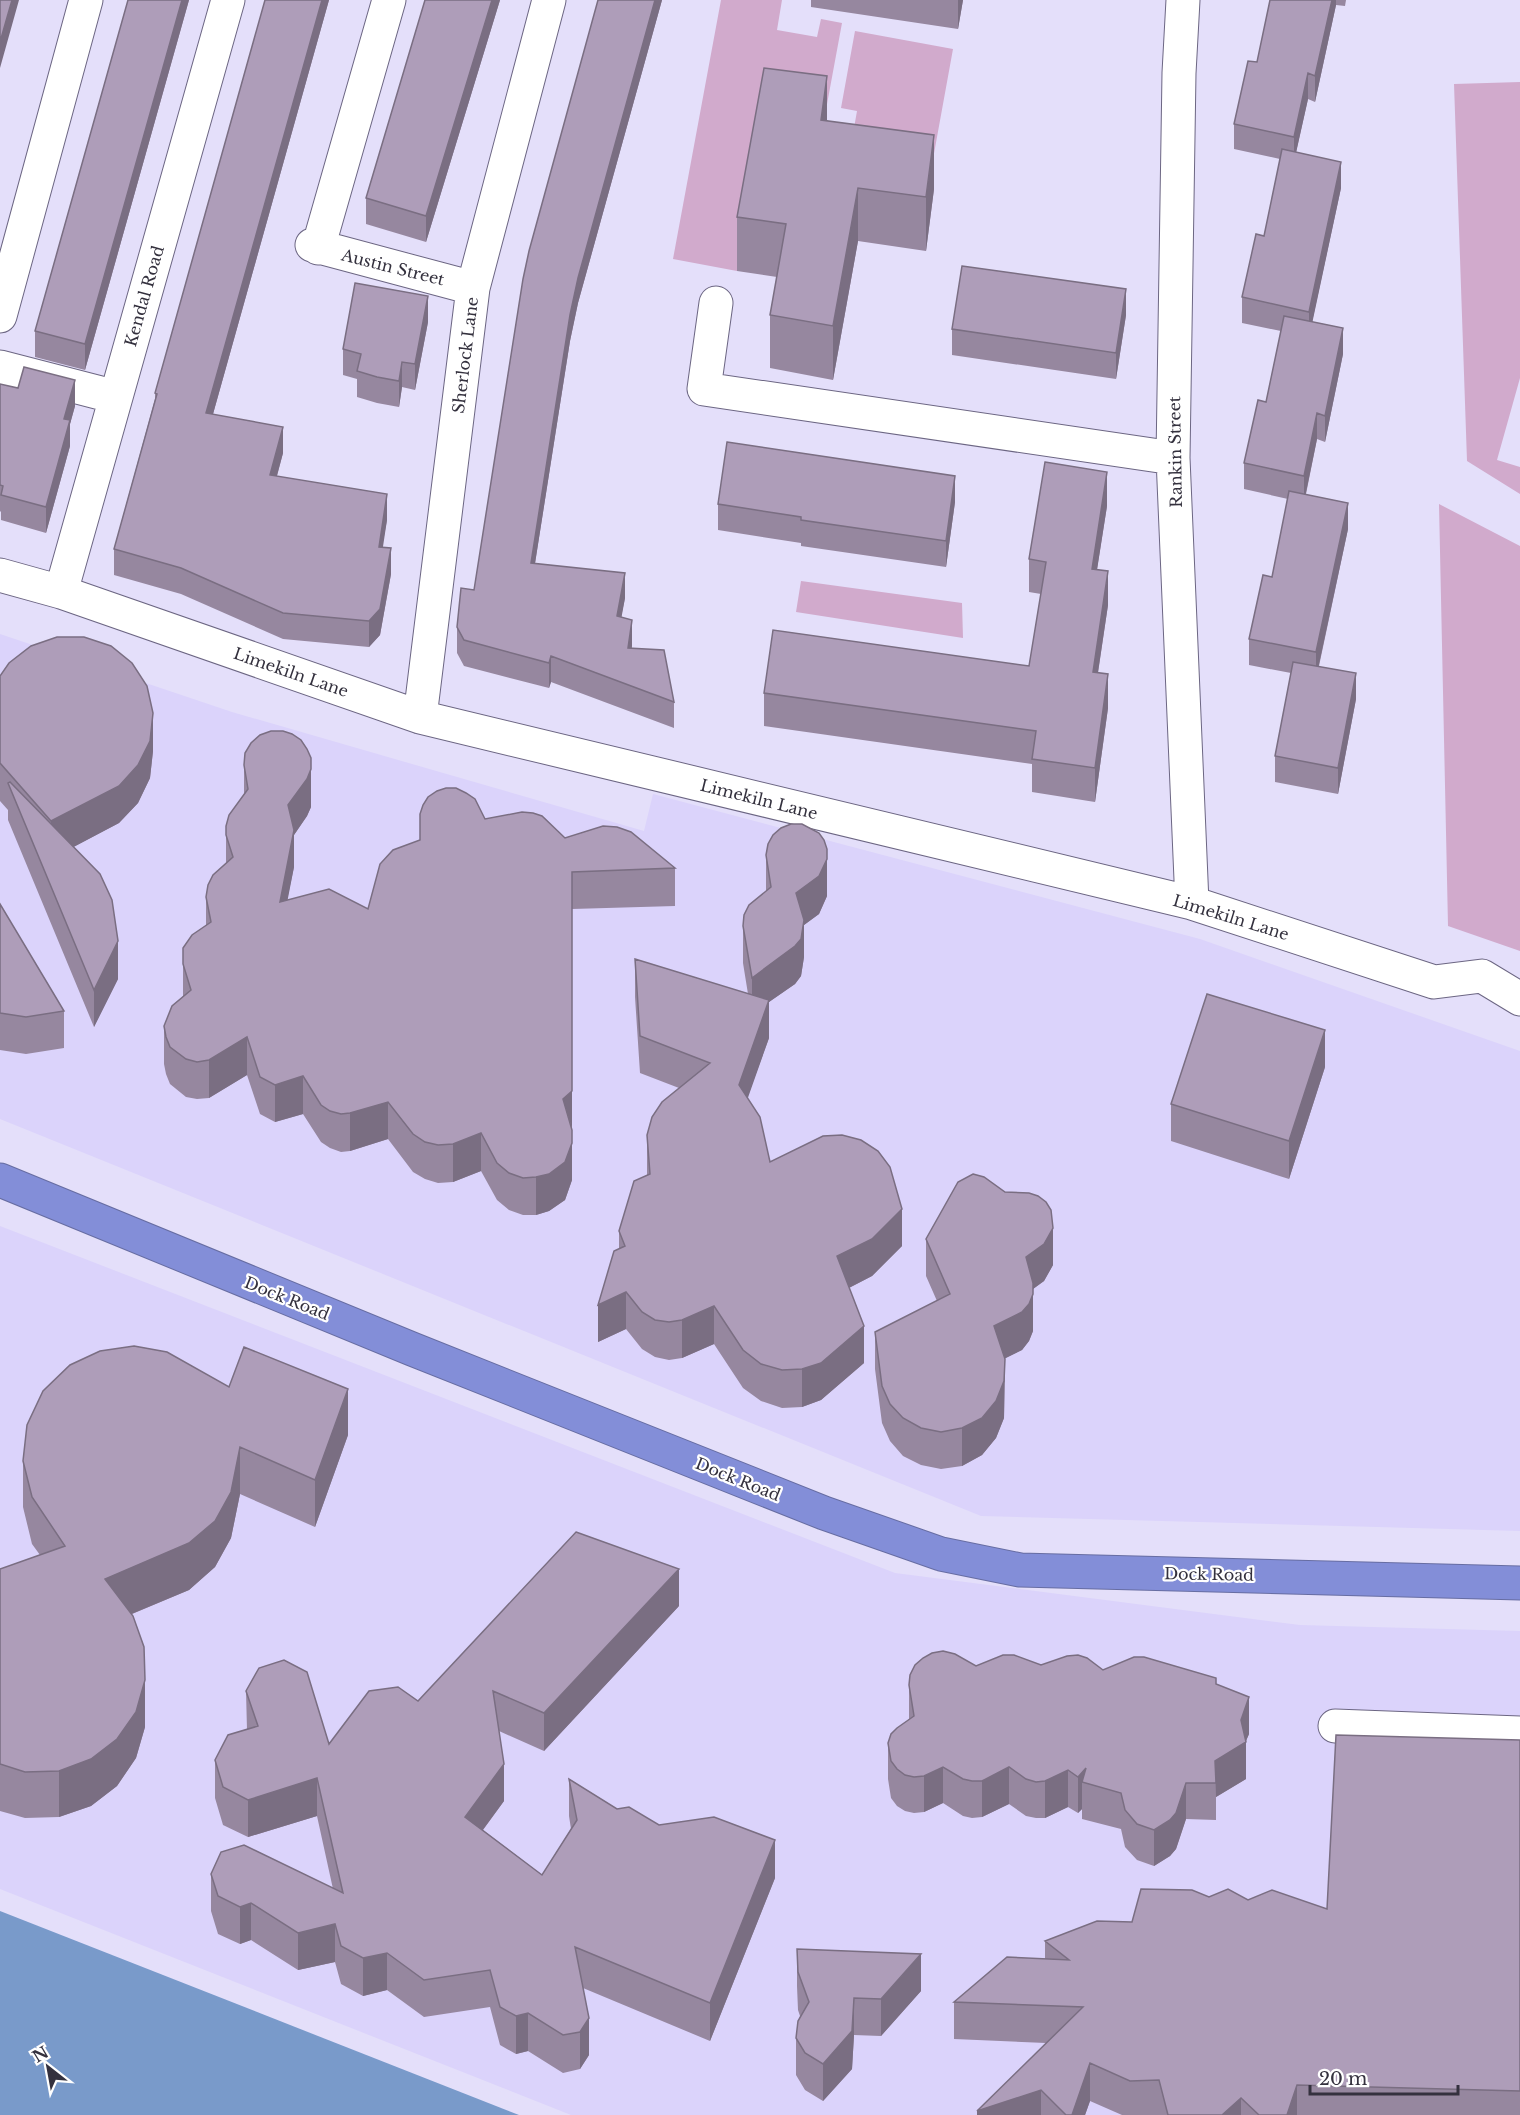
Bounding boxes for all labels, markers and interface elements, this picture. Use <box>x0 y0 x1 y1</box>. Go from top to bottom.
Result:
street label: Kendal Road <box>120 243 168 349</box>
street label: Austin Street <box>338 244 447 289</box>
street label: Sherlock Lane <box>448 296 482 414</box>
street label: Rankin Street <box>1164 396 1186 508</box>
street label: Limekiln Lane <box>231 643 351 701</box>
street label: Limekiln Lane <box>698 775 820 823</box>
street label: Limekiln Lane <box>1171 890 1291 944</box>
street label: Dock Road <box>242 1272 333 1324</box>
street label: Dock Road <box>693 1453 784 1505</box>
street label: Dock Road <box>1164 1563 1254 1585</box>
north arrow <box>18 2037 78 2097</box>
text: N <box>29 2042 52 2067</box>
scale bar <box>1310 2058 1458 2096</box>
text: 20 m <box>1319 2068 1367 2090</box>

